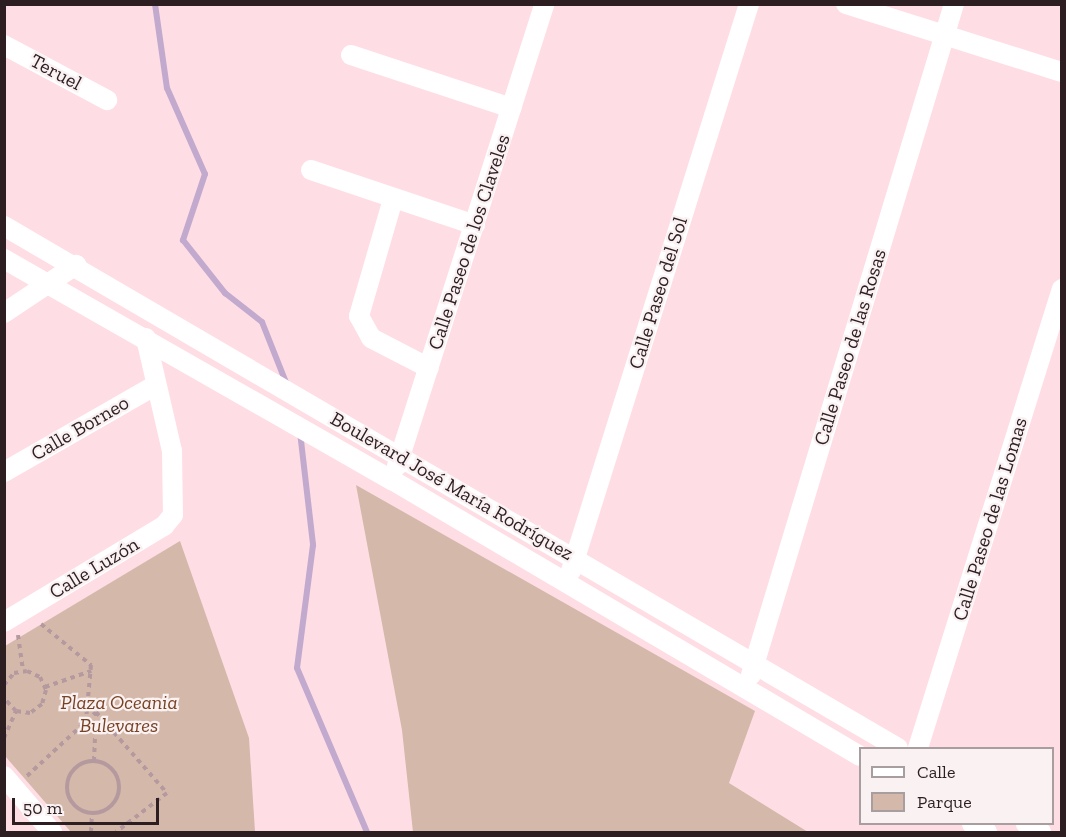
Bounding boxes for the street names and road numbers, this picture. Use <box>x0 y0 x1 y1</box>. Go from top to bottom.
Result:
street label: Teruel <box>26 49 86 95</box>
street label: Calle Paseo de los Claveles <box>423 131 515 353</box>
street label: Calle Paseo del Sol <box>623 214 693 372</box>
street label: Calle Paseo de las Rosas <box>809 246 891 448</box>
street label: Calle Borneo <box>27 390 133 466</box>
street label: Boulevard José María Rodríguez <box>326 406 578 566</box>
street label: Calle Paseo de las Lomas <box>948 415 1032 623</box>
street label: Calle Luzón <box>45 532 143 604</box>

